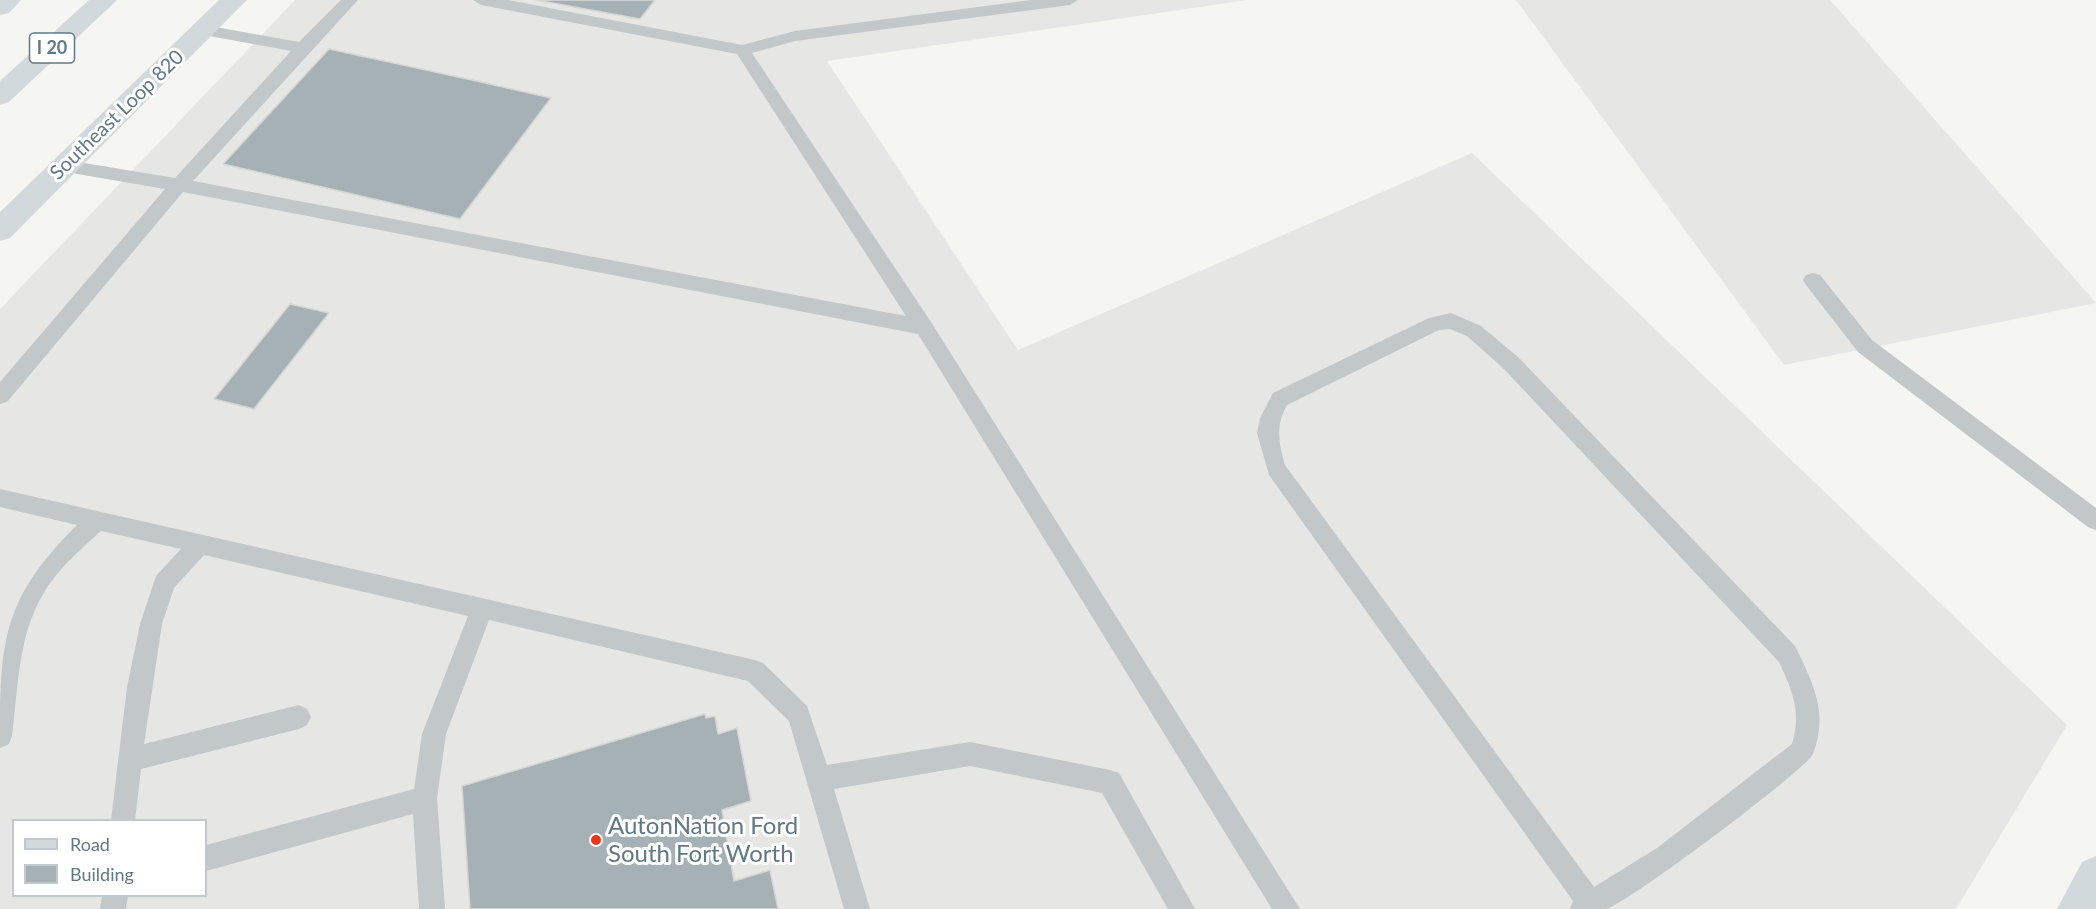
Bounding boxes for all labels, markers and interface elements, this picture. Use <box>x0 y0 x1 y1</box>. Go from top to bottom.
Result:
road number: I 20 <box>29 33 74 63</box>
street label: Southeast Loop 820 <box>45 45 189 185</box>
place label: AutonNation Ford South Fort Worth <box>608 812 798 868</box>
legend <box>12 819 207 897</box>
text: Road <box>70 833 110 855</box>
marker: AutonNation Ford South Fort Worth <box>589 833 603 847</box>
text: Building <box>70 863 134 885</box>

